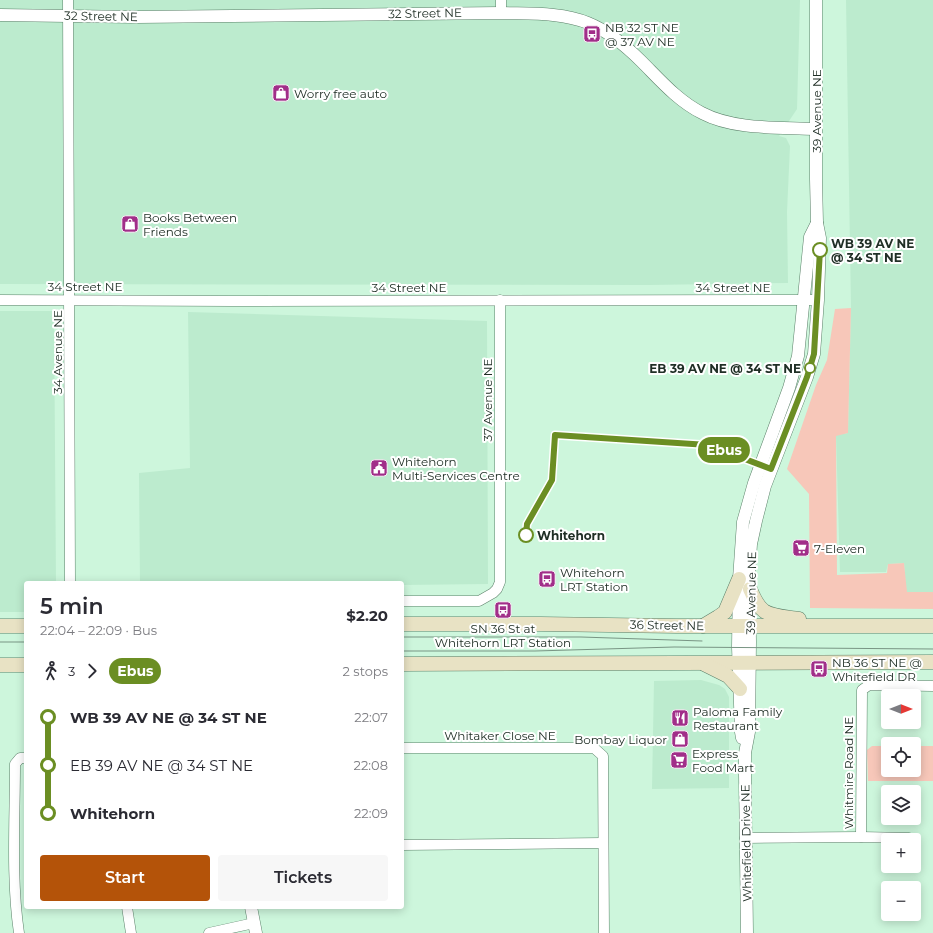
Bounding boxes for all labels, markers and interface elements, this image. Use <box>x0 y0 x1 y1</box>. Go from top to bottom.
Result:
street label: 32 Street NE <box>388 5 462 21</box>
street label: 32 Street NE <box>64 8 138 24</box>
place label: NB 32 ST NE @ 37 AV NE <box>605 20 679 49</box>
bus stop icon: NB 32 ST NE @ 37 AV NE <box>582 24 602 44</box>
street label: 39 Avenue NE <box>809 69 824 153</box>
shop icon: Worry free auto <box>271 83 291 103</box>
place label: Worry free auto <box>294 86 387 101</box>
place label: Books Between Friends <box>143 210 237 239</box>
shop icon: Books Between Friends <box>120 214 140 234</box>
place label: WB 39 AV NE @ 34 ST NE <box>831 236 914 265</box>
marker: WB 39 AV NE @ 34 ST NE <box>812 242 828 258</box>
street label: 34 Street NE <box>47 279 123 294</box>
street label: 34 Street NE <box>371 280 447 295</box>
street label: 34 Street NE <box>695 280 771 295</box>
street label: 34 Avenue NE <box>50 310 65 394</box>
street label: 37 Avenue NE <box>480 358 495 442</box>
place label: EB 39 AV NE @ 34 ST NE <box>649 361 801 376</box>
marker: EB 39 AV NE @ 34 ST NE <box>804 362 816 374</box>
line badge: Ebus <box>696 437 752 463</box>
text: Ebus <box>706 441 742 459</box>
place label: Whitehorn Multi-Services Centre <box>392 454 520 483</box>
public building icon: Whitehorn Multi-Services Centre <box>369 458 389 478</box>
marker: Whitehorn <box>518 527 534 543</box>
place label: Whitehorn <box>537 528 605 543</box>
supermarket icon: 7-Eleven <box>791 538 811 558</box>
place label: 7-Eleven <box>814 541 865 556</box>
street label: 39 Avenue NE <box>743 551 759 635</box>
place label: Whitehorn LRT Station <box>560 565 629 594</box>
bus stop icon: Whitehorn LRT Station <box>537 569 557 589</box>
text: 5 min <box>40 593 104 620</box>
bus stop icon: SN 36 St at Whitehorn LRT Station <box>493 600 513 620</box>
text: $2.20 <box>346 606 388 625</box>
street label: 36 Street NE <box>630 617 704 633</box>
place label: SN 36 St at Whitehorn LRT Station <box>435 621 571 650</box>
text: 22:04 – 22:09 · Bus <box>40 622 157 638</box>
place label: NB 36 ST NE @ Whitefield DR <box>832 655 922 684</box>
bus stop icon: NB 36 ST NE @ Whitefield DR <box>809 659 829 679</box>
icon: walk <box>40 660 62 682</box>
icon: forward <box>81 660 103 682</box>
text: Ebus <box>117 662 153 680</box>
text: 3 <box>68 663 75 679</box>
text: 2 stops <box>343 663 388 679</box>
north arrow <box>881 689 921 729</box>
map controls <box>881 689 921 921</box>
place label: Paloma Family Restaurant <box>693 704 783 733</box>
text: WB 39 AV NE @ 34 ST NE <box>70 708 267 727</box>
restaurant icon: Paloma Family Restaurant <box>670 708 690 728</box>
text: 22:07 <box>354 709 388 725</box>
street label: Whitmire Road NE <box>841 717 856 829</box>
street label: Whitaker Close NE <box>444 728 556 743</box>
shop icon: Bombay Liquor <box>670 729 690 749</box>
place label: Bombay Liquor <box>574 732 667 747</box>
button: locate <box>881 737 921 777</box>
place label: Express Food Mart <box>692 746 754 775</box>
supermarket icon: Express Food Mart <box>669 750 689 770</box>
text: EB 39 AV NE @ 34 ST NE <box>70 756 253 775</box>
text: 22:08 <box>354 757 388 773</box>
street label: Whitefield Drive NE <box>737 784 755 902</box>
button: layers <box>881 785 921 825</box>
text: Whitehorn <box>70 804 155 823</box>
text: 22:09 <box>354 805 388 821</box>
button: + <box>881 833 921 873</box>
button: Start <box>40 855 210 901</box>
button: Tickets <box>218 855 388 901</box>
button: − <box>881 881 921 921</box>

